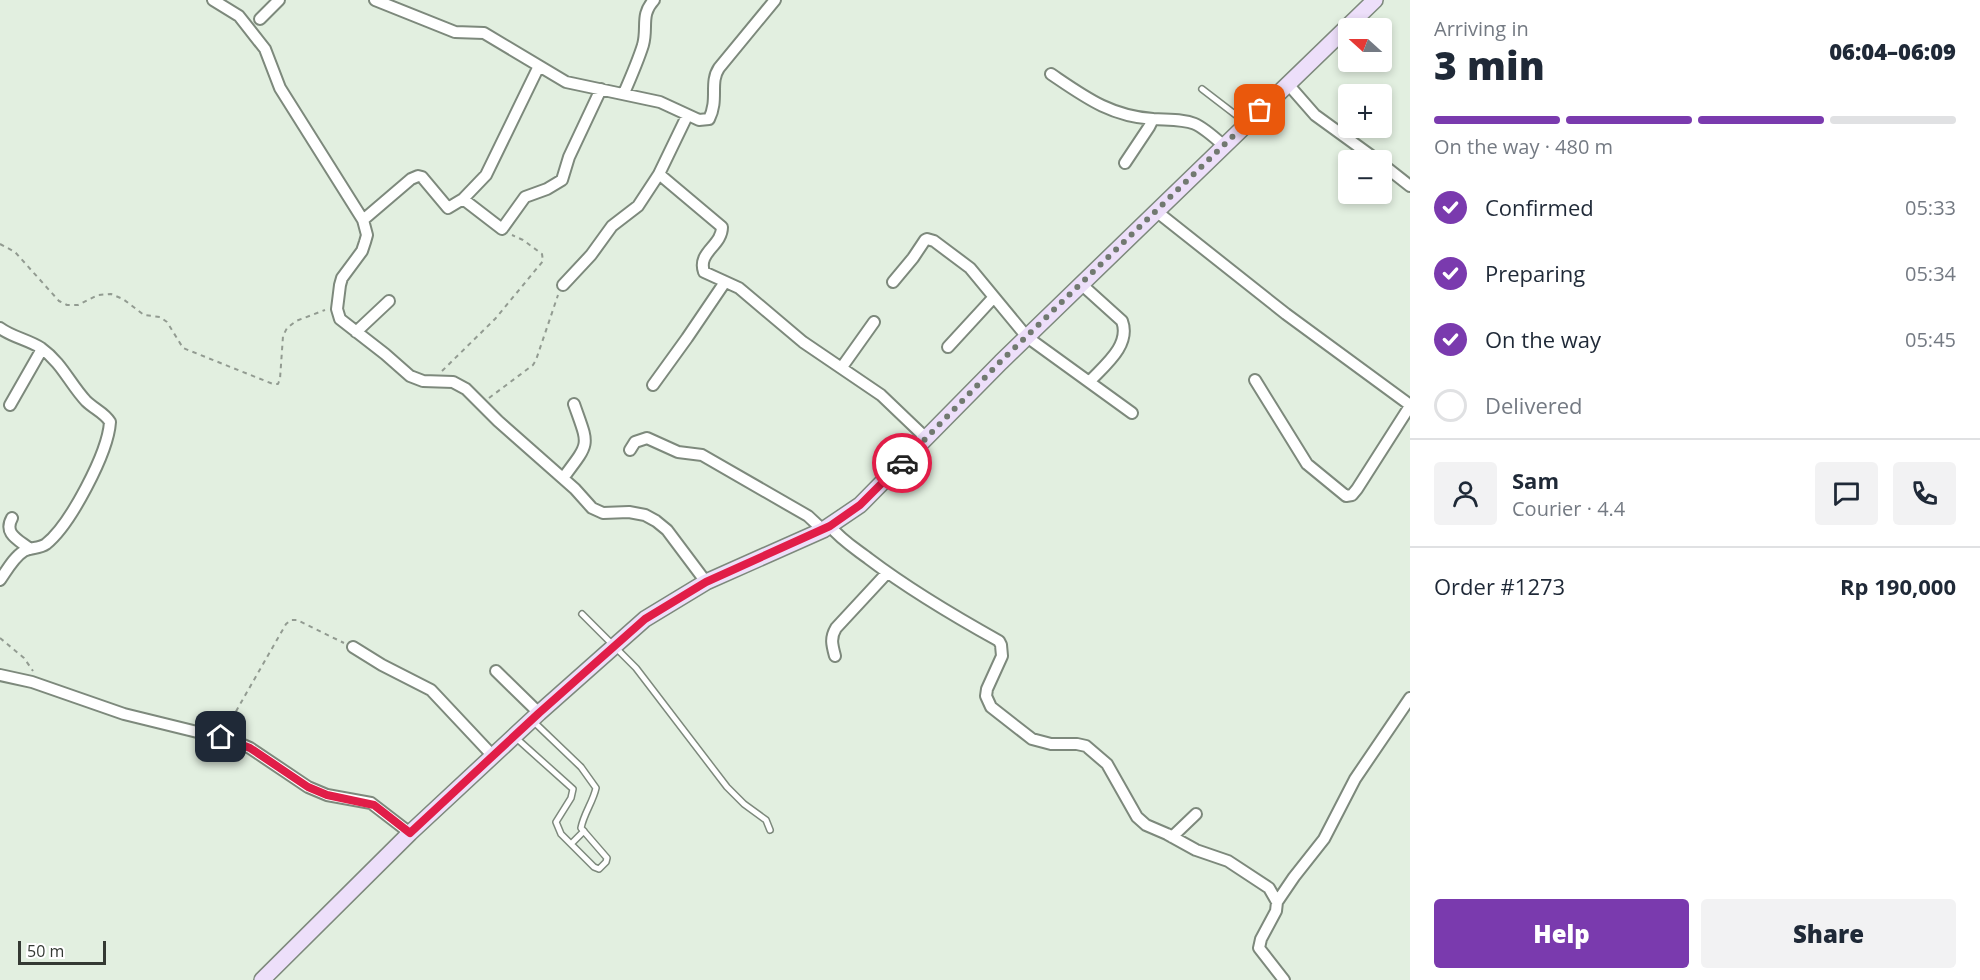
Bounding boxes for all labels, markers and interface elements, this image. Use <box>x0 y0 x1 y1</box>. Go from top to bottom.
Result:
text: Arriving in <box>1434 15 1529 42</box>
north arrow <box>1338 18 1392 72</box>
map controls <box>1338 18 1392 204</box>
text: 06:04–06:09 <box>1829 36 1956 66</box>
text: 3 min <box>1434 38 1545 91</box>
pin <box>1234 84 1285 135</box>
button: + <box>1338 84 1392 138</box>
icon: bag <box>1243 93 1276 126</box>
text: On the way · 480 m <box>1434 133 1613 160</box>
button: − <box>1338 150 1392 204</box>
icon: check <box>1434 191 1467 224</box>
text: Confirmed <box>1485 192 1594 222</box>
text: 05:33 <box>1905 194 1956 221</box>
icon: check <box>1434 257 1467 290</box>
text: Preparing <box>1485 258 1585 288</box>
text: 05:34 <box>1905 260 1956 287</box>
icon: check <box>1434 323 1467 356</box>
text: On the way <box>1485 324 1601 354</box>
text: 05:45 <box>1905 326 1956 353</box>
text: Delivered <box>1485 390 1583 420</box>
courier <box>872 433 932 493</box>
icon: car <box>886 447 919 480</box>
button: person <box>1434 462 1497 525</box>
button: chat <box>1815 462 1878 525</box>
button: phone <box>1893 462 1956 525</box>
text: Sam <box>1512 465 1559 495</box>
text: Courier · 4.4 <box>1512 495 1625 522</box>
text: Order #1273 <box>1434 571 1565 601</box>
text: Rp 190,000 <box>1840 571 1956 601</box>
pin <box>195 711 246 762</box>
icon: home <box>204 720 237 753</box>
button: Help <box>1434 899 1689 968</box>
button: Share <box>1701 899 1956 968</box>
scale bar <box>18 938 106 966</box>
text: 50 m <box>27 940 64 962</box>

